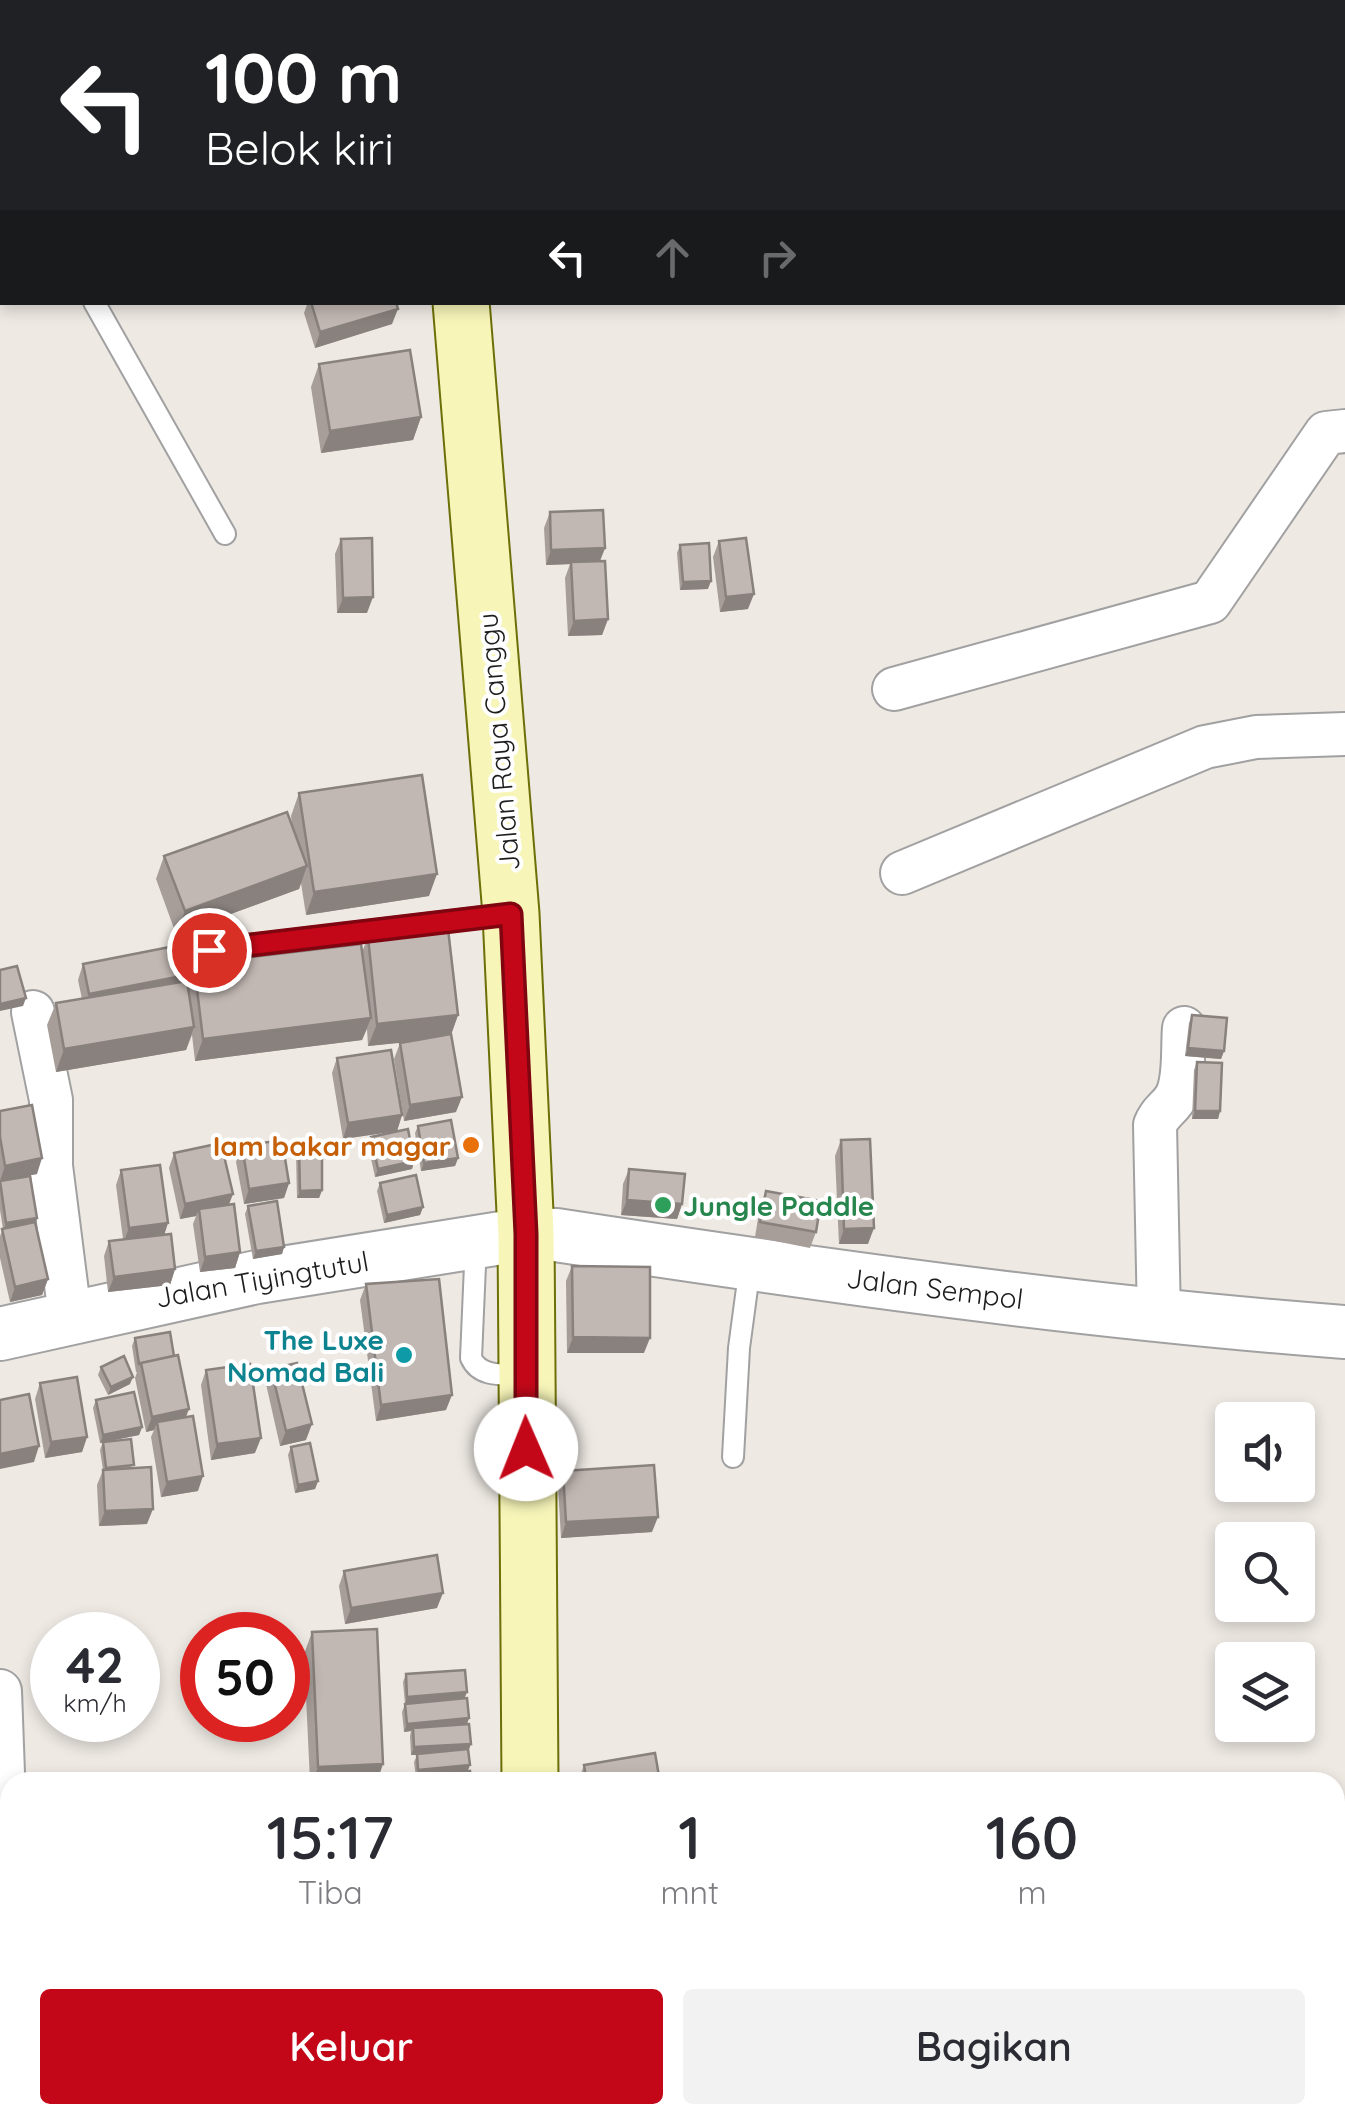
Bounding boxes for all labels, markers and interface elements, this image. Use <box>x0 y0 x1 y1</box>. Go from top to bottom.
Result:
text: 100 m <box>205 33 402 121</box>
icon: left <box>40 40 170 170</box>
text: Belok kiri <box>205 120 394 176</box>
icon: left <box>540 230 595 285</box>
icon: ahead <box>645 230 700 285</box>
icon: right <box>750 230 805 285</box>
street label: Jalan Raya Canggu <box>469 612 527 872</box>
pin <box>167 908 252 993</box>
icon: arrive <box>182 923 237 978</box>
place label: Iam bakar magar <box>213 1128 451 1163</box>
marker: Iam bakar magar <box>460 1134 482 1156</box>
place label: Jungle Paddle <box>683 1188 874 1223</box>
marker: Jungle Paddle <box>652 1194 674 1216</box>
street label: Jalan Tiyingtutul <box>153 1243 371 1315</box>
street label: Jalan Sempol <box>845 1260 1025 1316</box>
place label: The Luxe Nomad Bali <box>227 1322 384 1389</box>
marker: The Luxe Nomad Bali <box>393 1344 415 1366</box>
position arrow <box>474 1397 578 1501</box>
map controls <box>1215 1402 1315 1742</box>
button: sound <box>1215 1402 1315 1502</box>
button: search <box>1215 1522 1315 1622</box>
speed limit sign: 50 <box>180 1612 310 1742</box>
text: 42 <box>66 1633 124 1696</box>
button: layers <box>1215 1642 1315 1742</box>
text: km/h <box>63 1687 127 1718</box>
text: 15:17 <box>267 1799 394 1874</box>
text: 1 <box>678 1799 701 1874</box>
text: 160 <box>986 1799 1078 1874</box>
text: Tiba <box>298 1872 363 1912</box>
text: mnt <box>660 1872 719 1912</box>
text: m <box>1017 1872 1047 1912</box>
button: Keluar <box>40 1989 663 2104</box>
button: Bagikan <box>683 1989 1305 2104</box>

